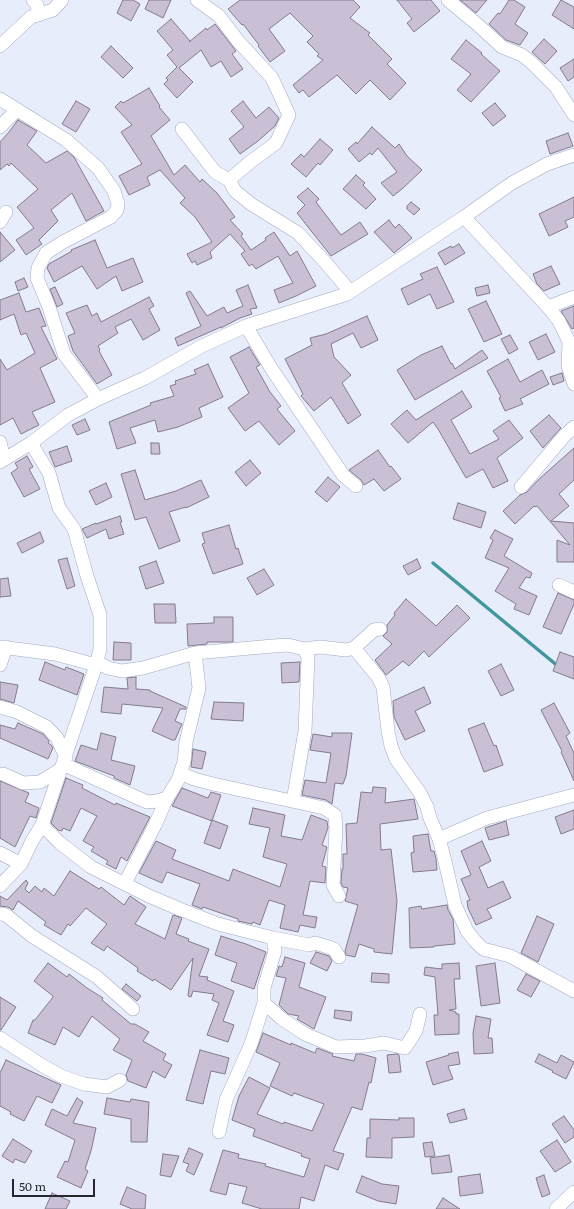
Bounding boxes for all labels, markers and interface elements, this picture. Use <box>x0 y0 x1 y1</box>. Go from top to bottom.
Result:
scale bar <box>14 1171 97 1197</box>
text: 50 m <box>19 1177 46 1195</box>

